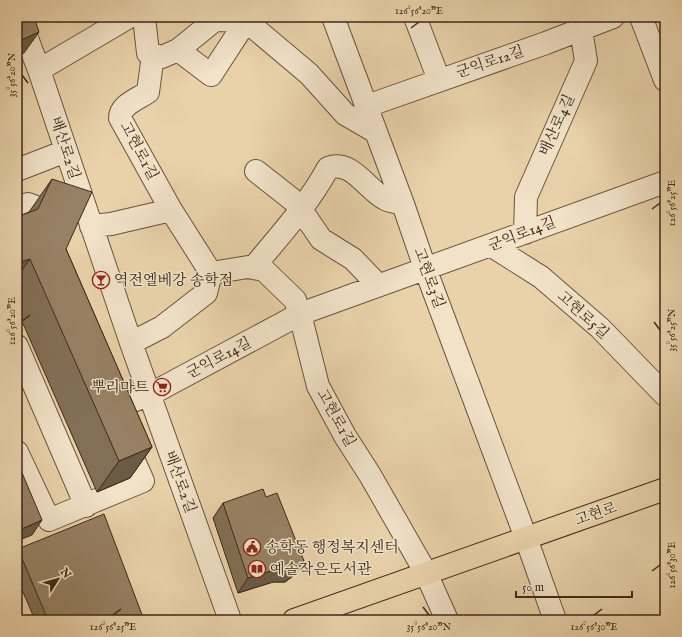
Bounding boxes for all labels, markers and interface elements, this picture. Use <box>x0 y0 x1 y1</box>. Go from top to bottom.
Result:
text: 126°56'20"E <box>395 5 443 18</box>
street label: 군익로12길 <box>454 42 526 82</box>
text: 35°56'20"N <box>6 52 19 97</box>
street label: 배산로4길 <box>535 91 579 159</box>
street label: 배산로2길 <box>46 114 84 182</box>
street label: 고현로1길 <box>116 118 162 184</box>
text: 126°56'25"E <box>666 180 679 226</box>
street label: 군익로14길 <box>485 212 559 256</box>
street label: 고현로3길 <box>409 245 449 311</box>
bar icon: 역전엘베강 송학점 <box>91 270 111 290</box>
place label: 역전엘베강 송학점 <box>114 271 233 290</box>
street label: 고현로5길 <box>553 287 613 343</box>
text: 126°56'20"E <box>6 297 19 345</box>
text: 35°56'25"N <box>666 308 679 352</box>
street label: 군익로14길 <box>183 333 255 383</box>
supermarket icon: 뿌리마트 <box>152 377 172 397</box>
place label: 뿌리마트 <box>91 378 150 397</box>
street label: 고현로1길 <box>312 386 360 450</box>
street label: 배산로2길 <box>160 448 200 516</box>
street label: 고현로 <box>572 498 620 530</box>
public building icon: 송학동 행정복지센터 <box>242 537 262 557</box>
place label: 송학동 행정복지센터 <box>265 538 399 557</box>
text: 126°56'30"E <box>666 541 679 588</box>
north arrow <box>38 559 78 599</box>
library icon: 예솔작은도서관 <box>247 559 267 579</box>
place label: 예솔작은도서관 <box>270 560 372 579</box>
text: N <box>56 565 74 582</box>
scale bar <box>516 573 632 599</box>
text: 50 m <box>522 580 544 595</box>
text: 126°56'25"E <box>90 621 136 634</box>
text: 35°56'20"N <box>407 621 452 634</box>
text: 126°56'30"E <box>571 621 618 634</box>

